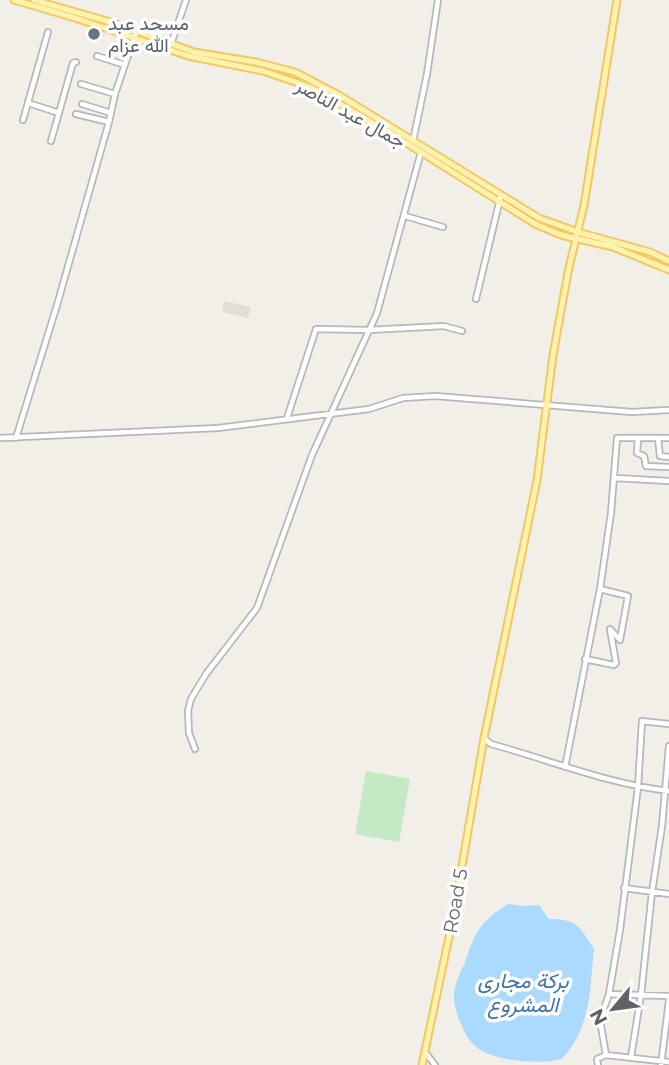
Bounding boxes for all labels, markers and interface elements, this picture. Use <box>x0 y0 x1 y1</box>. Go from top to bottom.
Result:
place label: مسجد عبد الله عزام <box>108 12 189 58</box>
marker: مسجد عبد الله عزام <box>86 26 102 42</box>
street label: جمال عبد الناصر <box>291 73 410 153</box>
street label: Road 5 <box>438 867 473 935</box>
water label: بركة مجارى المشروع <box>477 968 569 1020</box>
north arrow <box>578 974 648 1044</box>
text: N <box>585 1005 612 1029</box>

